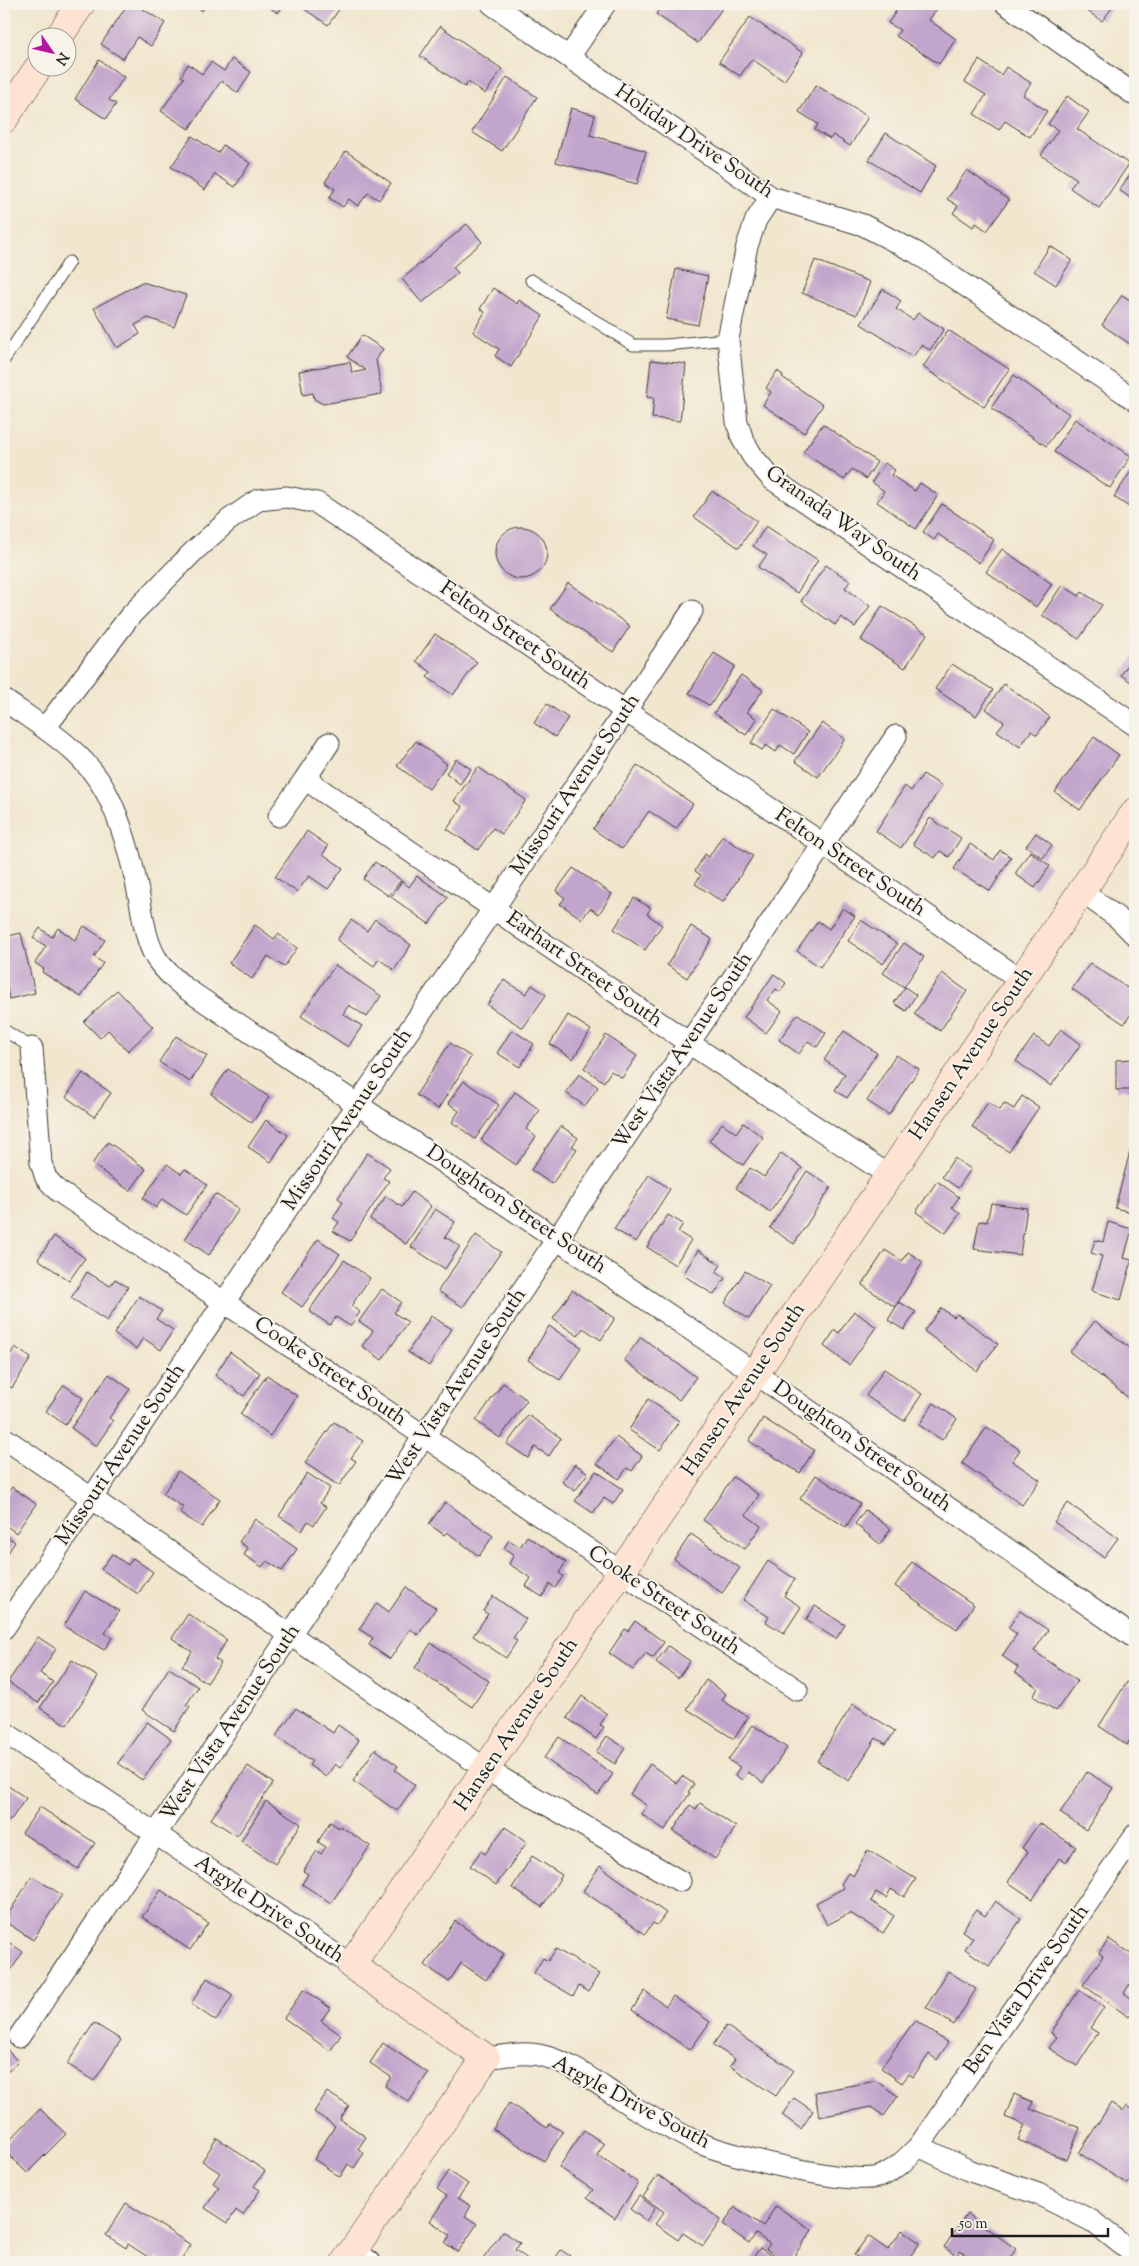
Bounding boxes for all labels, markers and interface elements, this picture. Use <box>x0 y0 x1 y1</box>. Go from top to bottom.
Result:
north arrow <box>28 28 78 78</box>
text: N <box>50 48 73 68</box>
street label: Holiday Drive South <box>608 77 780 207</box>
street label: Granada Way South <box>759 459 927 589</box>
street label: Felton Street South <box>433 574 597 698</box>
street label: Missouri Avenue South <box>504 688 648 882</box>
street label: Felton Street South <box>768 801 932 925</box>
street label: Earhart Street South <box>499 905 669 1035</box>
street label: West Vista Avenue South <box>606 946 760 1156</box>
street label: Hansen Avenue South <box>903 961 1041 1147</box>
street label: Missouri Avenue South <box>276 1023 420 1217</box>
street label: Doughton Street South <box>420 1138 612 1282</box>
street label: West Vista Avenue South <box>380 1282 534 1492</box>
street label: Hansen Avenue South <box>675 1297 813 1483</box>
street label: Cooke Street South <box>247 1310 413 1434</box>
street label: Missouri Avenue South <box>49 1358 193 1552</box>
street label: Doughton Street South <box>766 1374 958 1520</box>
street label: Cooke Street South <box>581 1539 747 1663</box>
street label: West Vista Avenue South <box>154 1618 308 1828</box>
street label: Hansen Avenue South <box>448 1632 586 1818</box>
street label: Argyle Drive South <box>188 1848 350 1972</box>
street label: Ben Vista Drive South <box>957 1899 1097 2081</box>
street label: Argyle Drive South <box>546 2049 716 2157</box>
scale bar <box>952 2206 1108 2238</box>
text: 50 m <box>958 2214 988 2235</box>

